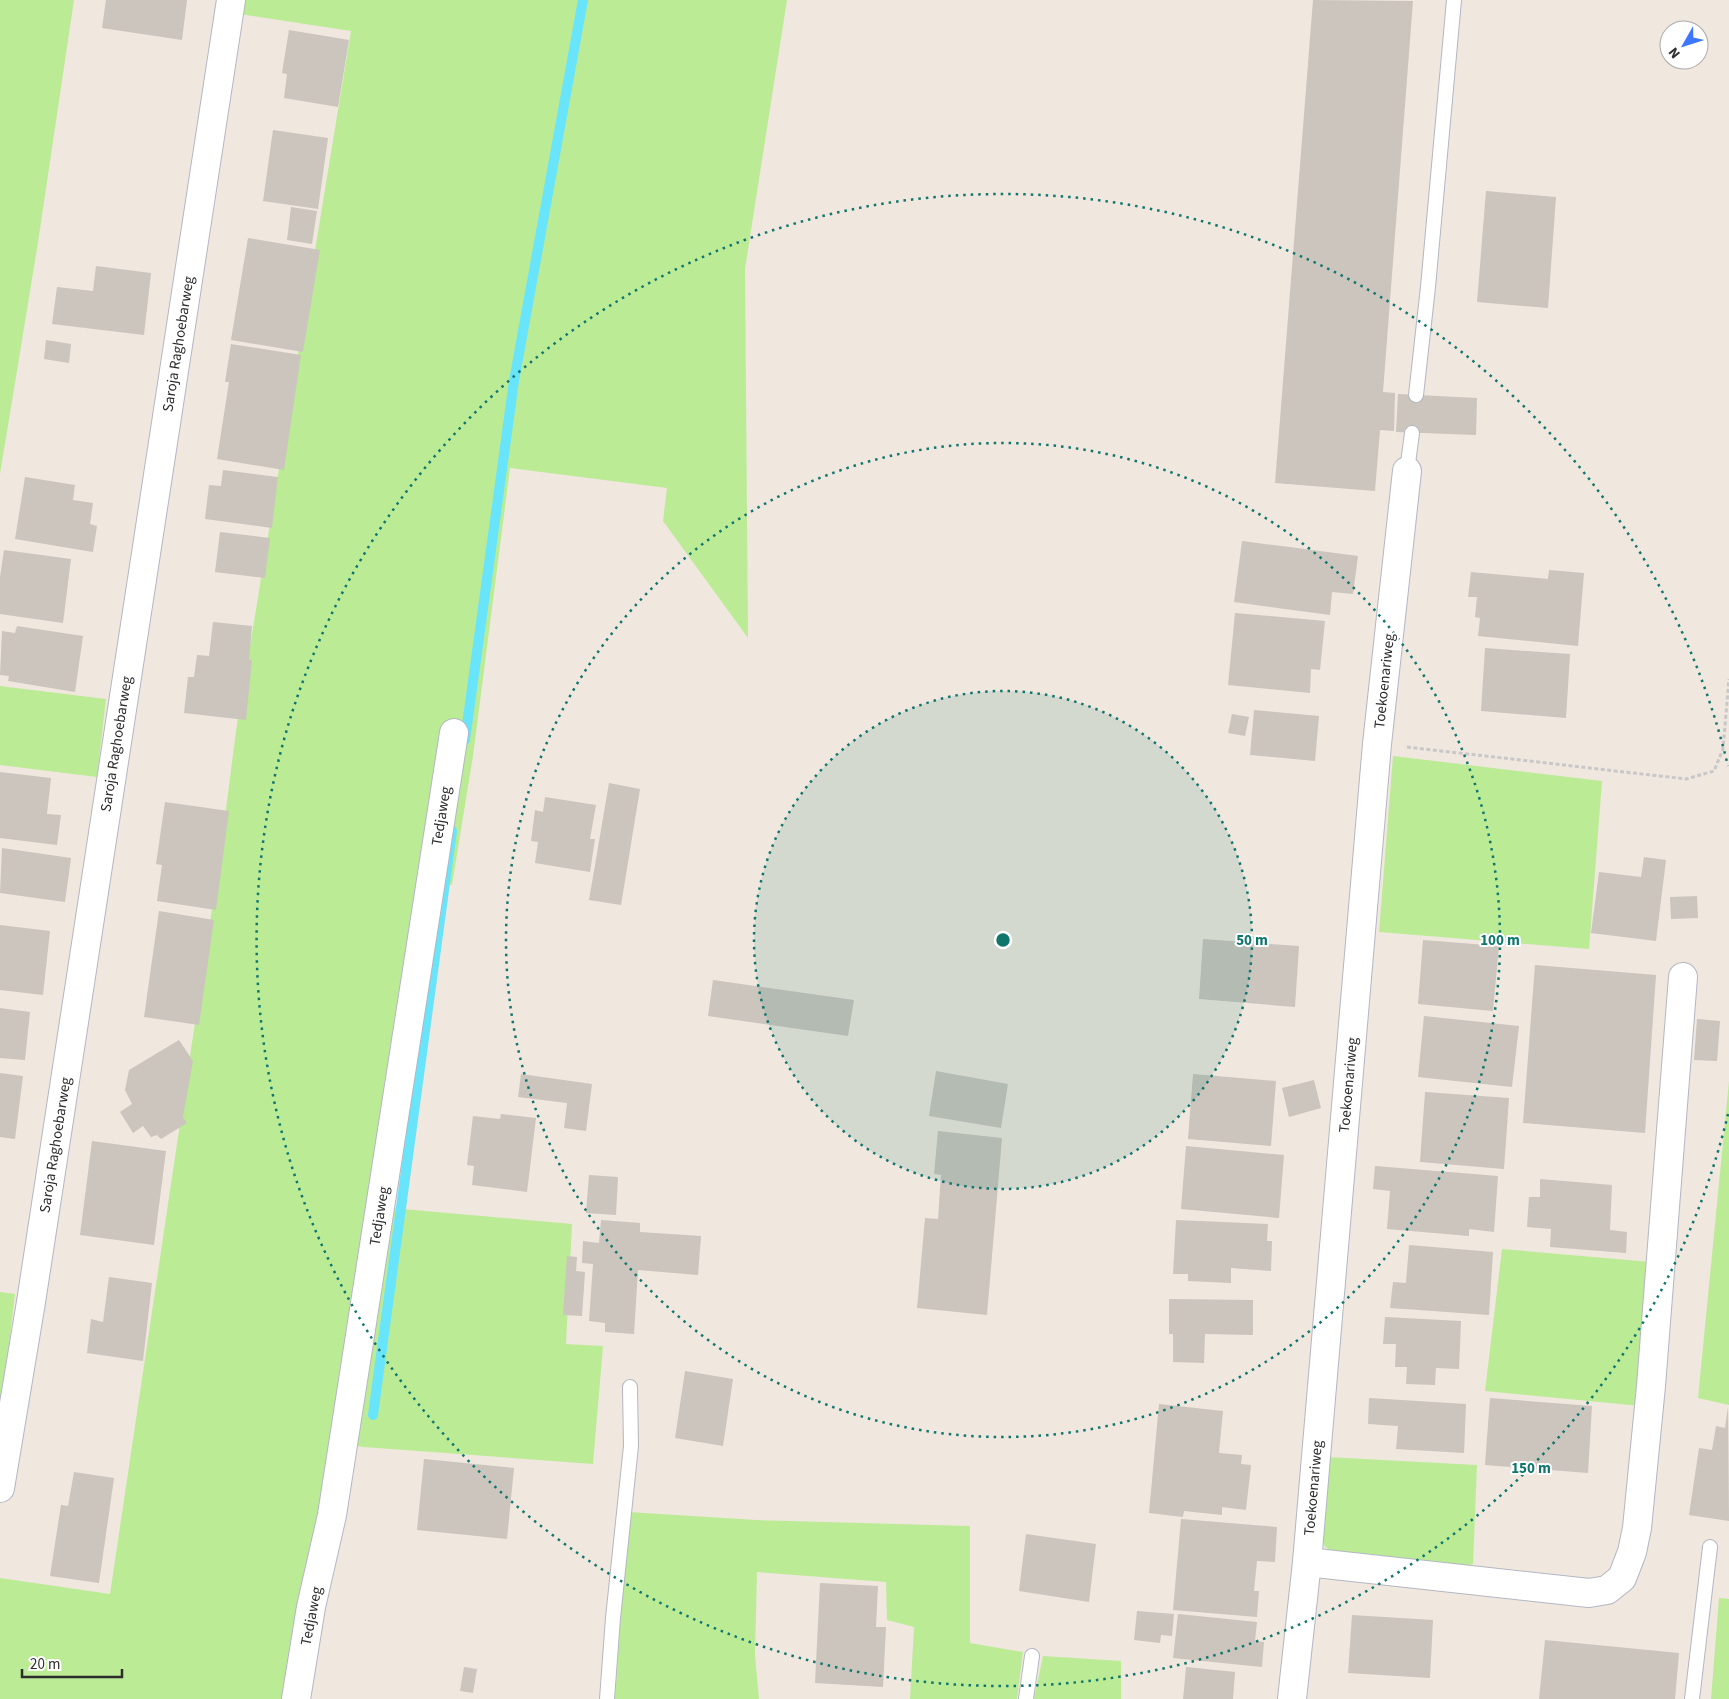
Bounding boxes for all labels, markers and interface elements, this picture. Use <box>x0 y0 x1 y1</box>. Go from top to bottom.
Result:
north arrow <box>1659 20 1709 70</box>
text: N <box>1664 43 1685 62</box>
street label: Saroja Raghoebarweg <box>157 274 200 413</box>
street label: Toekoenariweg <box>1369 632 1400 730</box>
street label: Saroja Raghoebarweg <box>95 674 138 813</box>
street label: Tedjaweg <box>426 785 457 847</box>
text: 50 m <box>1236 930 1268 951</box>
text: 100 m <box>1480 930 1520 951</box>
centre of rings <box>994 931 1012 949</box>
street label: Toekoenariweg <box>1334 1036 1363 1134</box>
street label: Saroja Raghoebarweg <box>34 1075 77 1214</box>
street label: Tedjaweg <box>364 1185 395 1247</box>
street label: Toekoenariweg <box>1299 1439 1328 1537</box>
text: 150 m <box>1511 1458 1551 1479</box>
street label: Tedjaweg <box>295 1584 328 1647</box>
scale bar <box>22 1646 122 1678</box>
text: 20 m <box>30 1654 60 1675</box>

